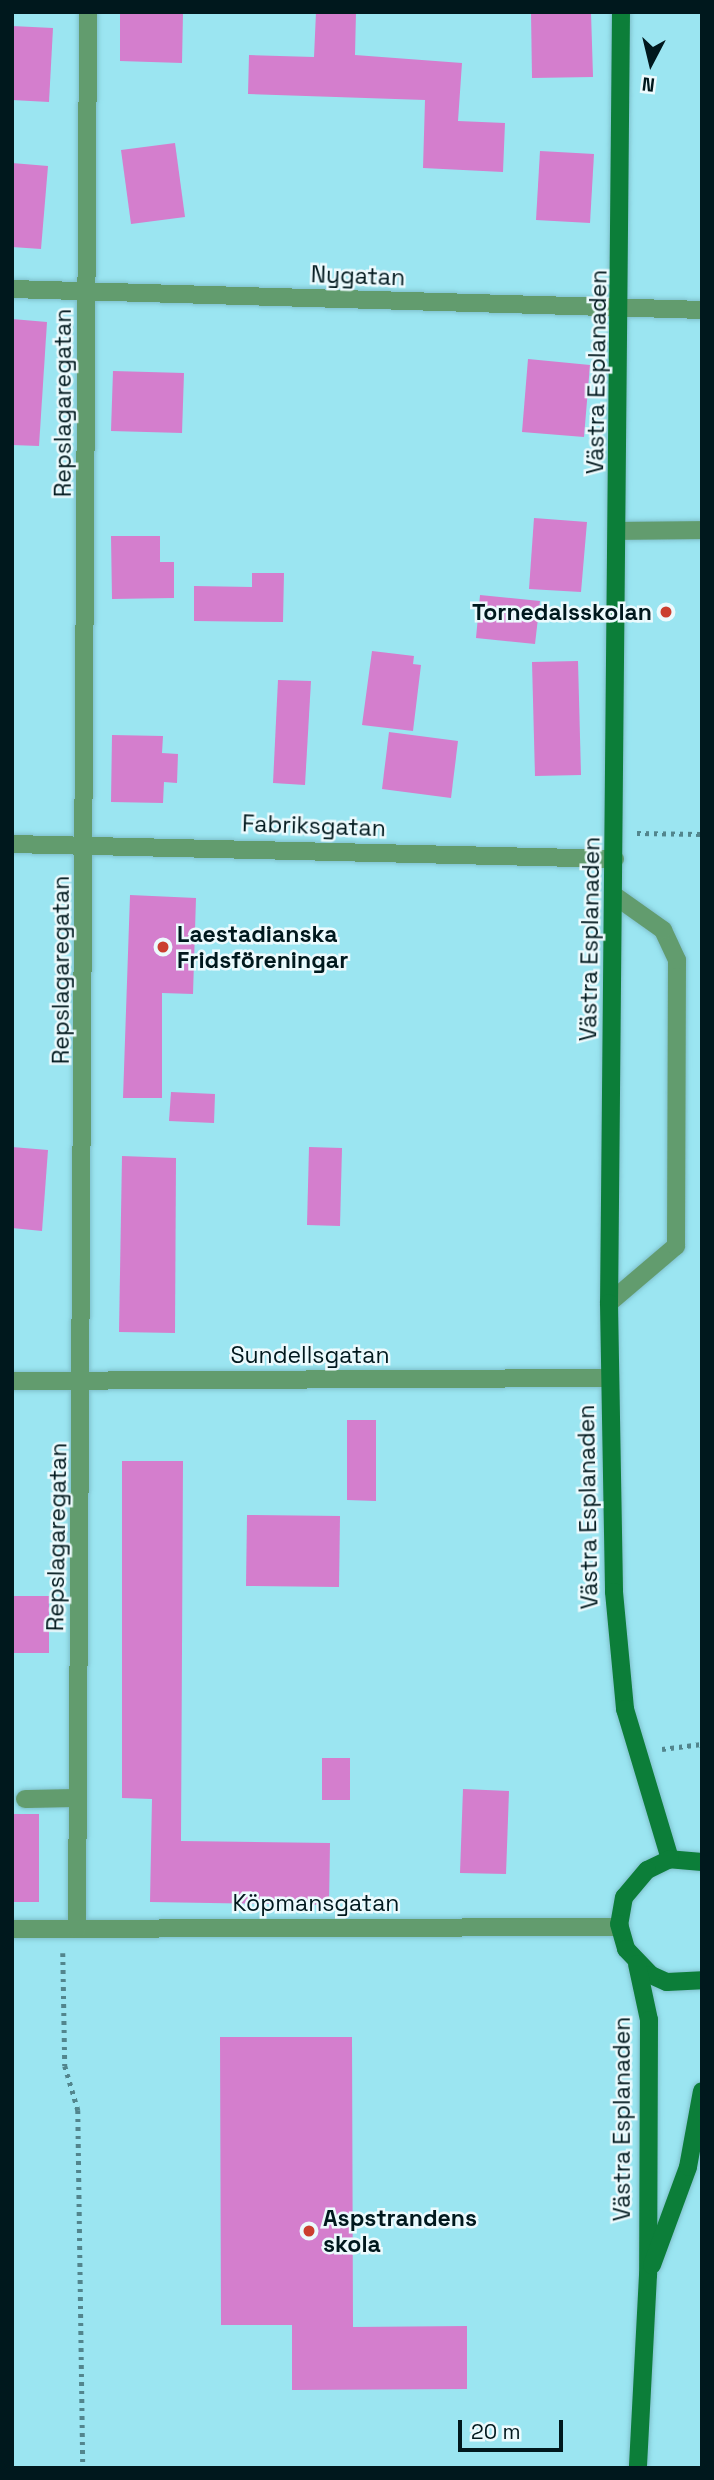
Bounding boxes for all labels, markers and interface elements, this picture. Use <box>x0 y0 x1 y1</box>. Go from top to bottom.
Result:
north arrow <box>616 28 686 98</box>
text: N <box>641 71 656 98</box>
street label: Nygatan <box>310 261 406 291</box>
street label: Västra Esplanaden <box>581 269 613 475</box>
street label: Repslagaregatan <box>49 309 77 497</box>
place label: Tornedalsskolan <box>472 598 652 626</box>
marker: Tornedalsskolan <box>658 604 674 620</box>
street label: Fabriksgatan <box>242 810 386 842</box>
street label: Västra Esplanaden <box>574 836 606 1042</box>
street label: Repslagaregatan <box>47 876 75 1064</box>
place label: Laestadianska Fridsföreningar <box>177 920 348 974</box>
marker: Laestadianska Fridsföreningar <box>155 939 171 955</box>
street label: Sundellsgatan <box>230 1341 390 1369</box>
street label: Västra Esplanaden <box>572 1404 604 1610</box>
street label: Repslagaregatan <box>42 1442 72 1632</box>
street label: Köpmansgatan <box>233 1889 399 1917</box>
street label: Västra Esplanaden <box>608 2017 636 2221</box>
place label: Aspstrandens skola <box>323 2204 477 2258</box>
marker: Aspstrandens skola <box>301 2223 317 2239</box>
scale bar <box>462 2406 567 2450</box>
text: 20 m <box>471 2418 521 2445</box>

